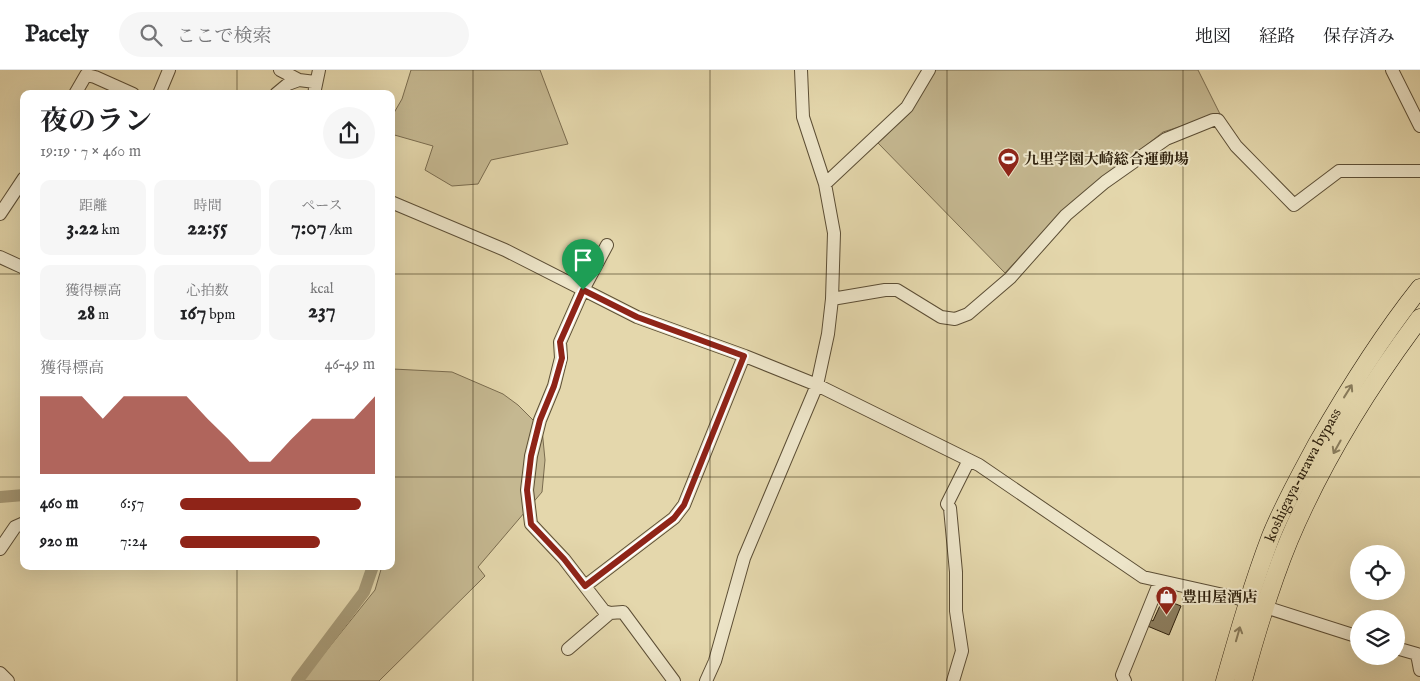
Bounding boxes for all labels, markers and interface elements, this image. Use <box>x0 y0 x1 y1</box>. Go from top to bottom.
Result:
search box <box>119 12 469 57</box>
text: Pacely <box>25 19 89 50</box>
icon: search <box>137 21 165 49</box>
text: ここで検索 <box>177 25 272 49</box>
text: 地図 <box>1195 26 1231 49</box>
text: 経路 <box>1259 26 1295 49</box>
text: 保存済み <box>1323 26 1395 49</box>
text: 夜のラン <box>40 105 152 140</box>
button: share <box>323 107 375 159</box>
text: 19:19 · 7 × 460 m <box>40 142 141 162</box>
sports icon: 九里学園大崎総合運動場 <box>996 147 1020 178</box>
place label: 九里学園大崎総合運動場 <box>1024 150 1189 169</box>
text: 距離 <box>79 197 107 215</box>
text: 時間 <box>193 197 221 215</box>
text: ペース <box>301 197 342 215</box>
text: 3.22 <box>66 215 99 242</box>
text: 22:55 <box>187 215 228 242</box>
text: 7:07 <box>291 215 327 242</box>
text: km <box>99 221 120 239</box>
text: /km <box>327 221 353 239</box>
pin <box>562 239 604 290</box>
icon: arrive <box>569 246 597 274</box>
text: kcal <box>310 280 334 298</box>
text: 獲得標高 <box>65 282 121 300</box>
text: 心拍数 <box>186 282 228 300</box>
text: 237 <box>308 298 336 325</box>
text: 28 <box>77 300 95 327</box>
text: 167 <box>180 300 206 327</box>
text: m <box>95 306 109 324</box>
text: bpm <box>206 306 235 324</box>
text: 46–49 m <box>324 355 375 375</box>
text: 獲得標高 <box>40 359 104 379</box>
one-way arrow <box>1343 385 1353 399</box>
street label: koshigaya-urawa bypass <box>1260 405 1345 544</box>
one-way arrow <box>1331 439 1341 454</box>
text: 460 m <box>40 494 78 514</box>
text: 6:57 <box>120 494 144 514</box>
text: 920 m <box>40 532 78 552</box>
text: 7:24 <box>120 532 147 552</box>
map controls <box>1350 545 1405 665</box>
button: locate <box>1350 545 1405 600</box>
shop icon: 豊田屋酒店 <box>1154 585 1178 616</box>
place label: 豊田屋酒店 <box>1182 588 1257 607</box>
button: layers <box>1350 610 1405 665</box>
one-way arrow <box>1234 627 1244 643</box>

